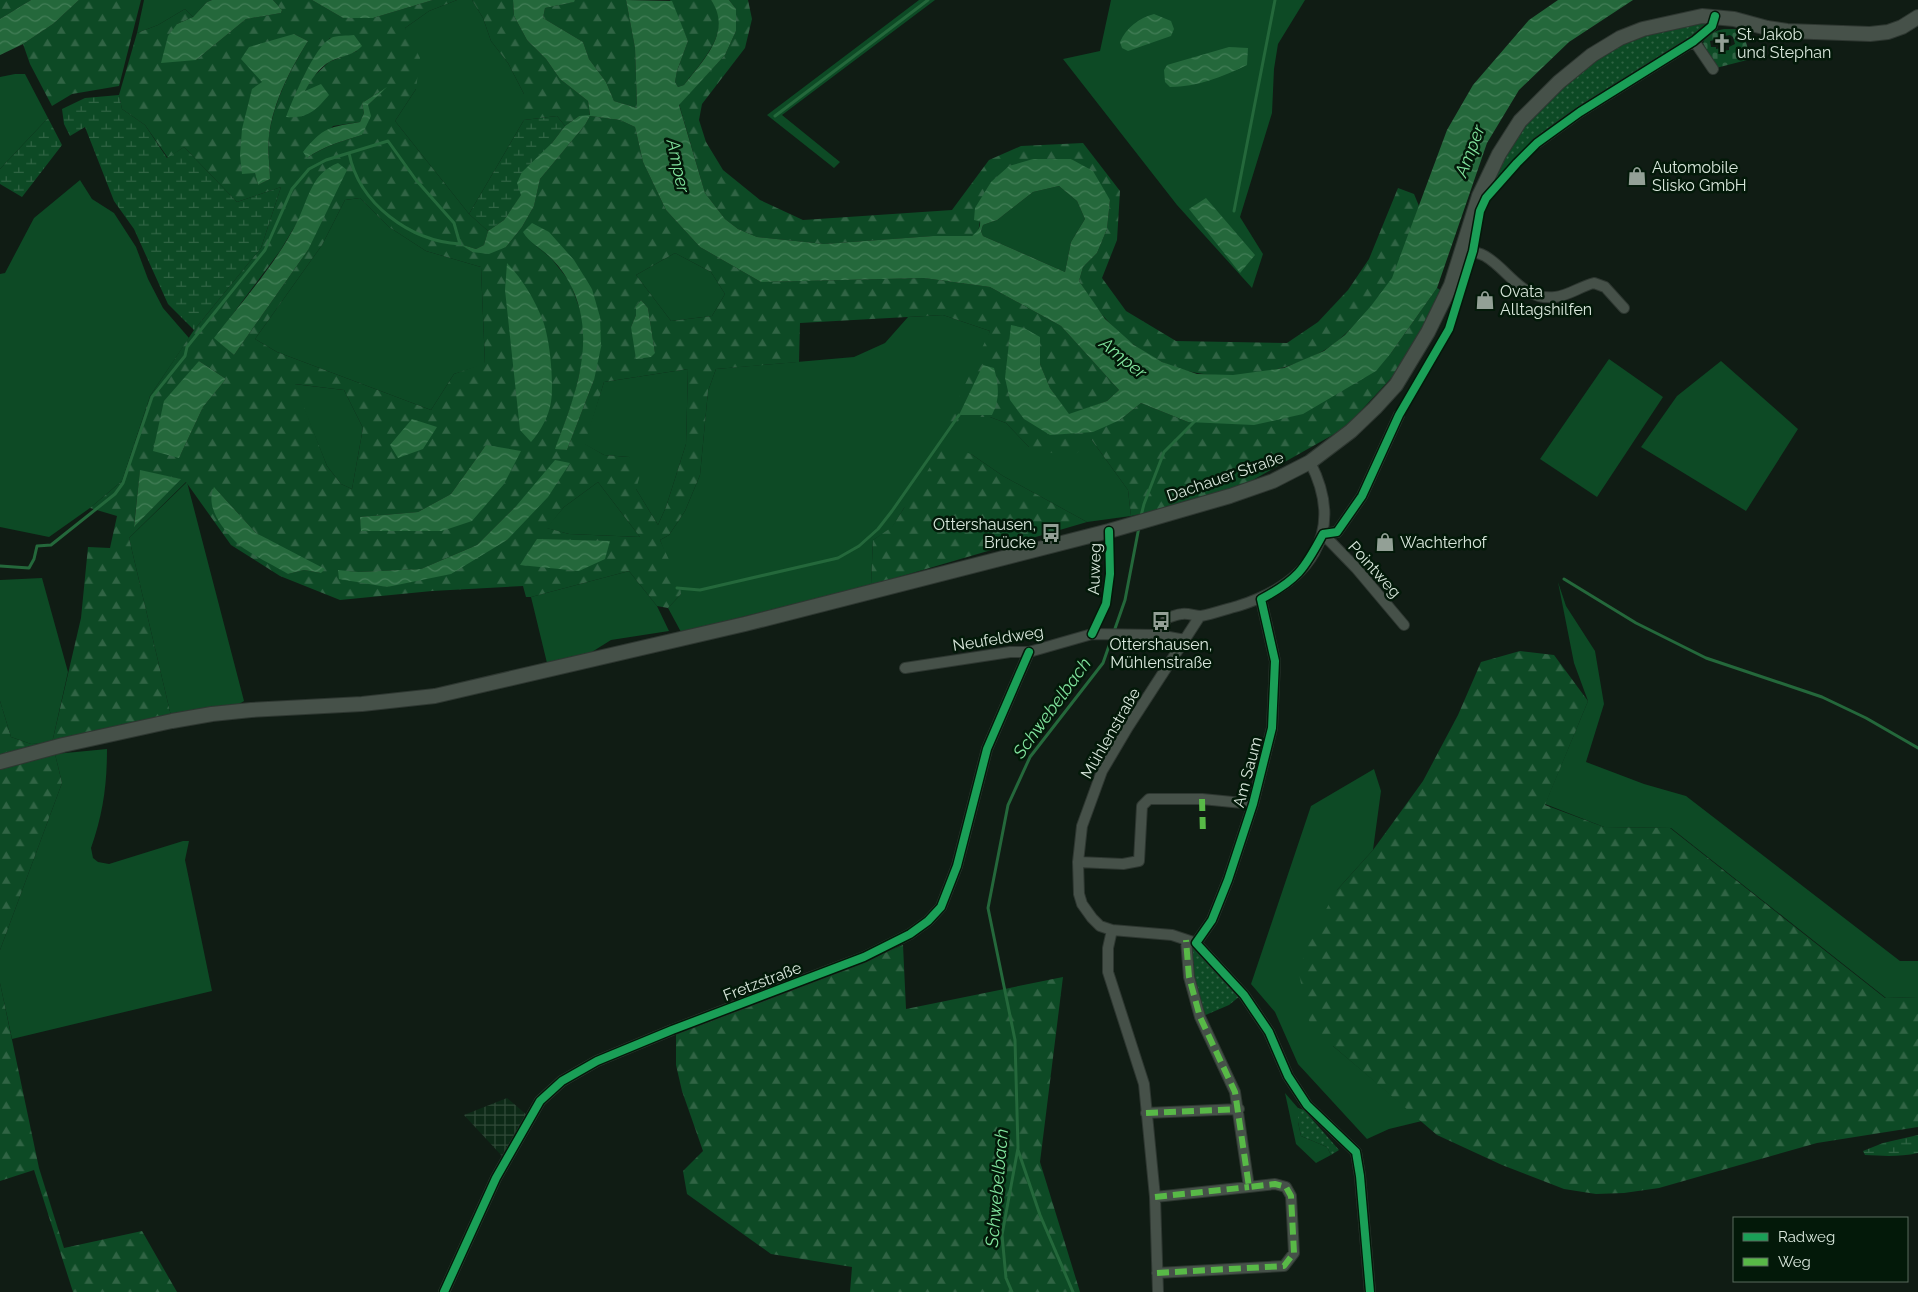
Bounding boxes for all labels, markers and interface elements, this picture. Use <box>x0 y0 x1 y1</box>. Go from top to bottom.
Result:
place label: St. Jakob und Stephan <box>1737 25 1831 62</box>
church icon: St. Jakob und Stephan <box>1711 32 1733 54</box>
water label: Amper <box>1450 121 1489 181</box>
water label: Amper <box>662 136 695 195</box>
place label: Automobile Slisko GmbH <box>1652 158 1747 195</box>
shop icon: Automobile Slisko GmbH <box>1626 165 1648 187</box>
place label: Ovata Alltagshilfen <box>1500 282 1592 319</box>
shop icon: Ovata Alltagshilfen <box>1474 289 1496 311</box>
water label: Amper <box>1095 332 1152 383</box>
street label: Dachauer Straße <box>1164 448 1286 505</box>
place label: Ottershausen, Brücke <box>933 515 1036 552</box>
bus stop icon: Ottershausen, Brücke <box>1040 522 1062 544</box>
shop icon: Wachterhof <box>1374 531 1396 553</box>
place label: Wachterhof <box>1400 533 1488 552</box>
street label: Pointweg <box>1344 537 1405 601</box>
street label: Auweg <box>1084 543 1105 595</box>
bus stop icon: Ottershausen, Mühlenstraße <box>1150 610 1172 632</box>
street label: Neufeldweg <box>951 622 1045 655</box>
place label: Ottershausen, Mühlenstraße <box>1110 635 1212 672</box>
water label: Schwebelbach <box>1008 653 1095 763</box>
street label: Mühlenstraße <box>1077 685 1144 782</box>
street label: Am Saum <box>1229 735 1266 809</box>
street label: Fretzstraße <box>720 958 804 1005</box>
water label: Schwebelbach <box>981 1128 1012 1249</box>
legend <box>1733 1217 1908 1282</box>
text: Radweg <box>1778 1228 1835 1246</box>
text: Weg <box>1778 1253 1811 1271</box>

